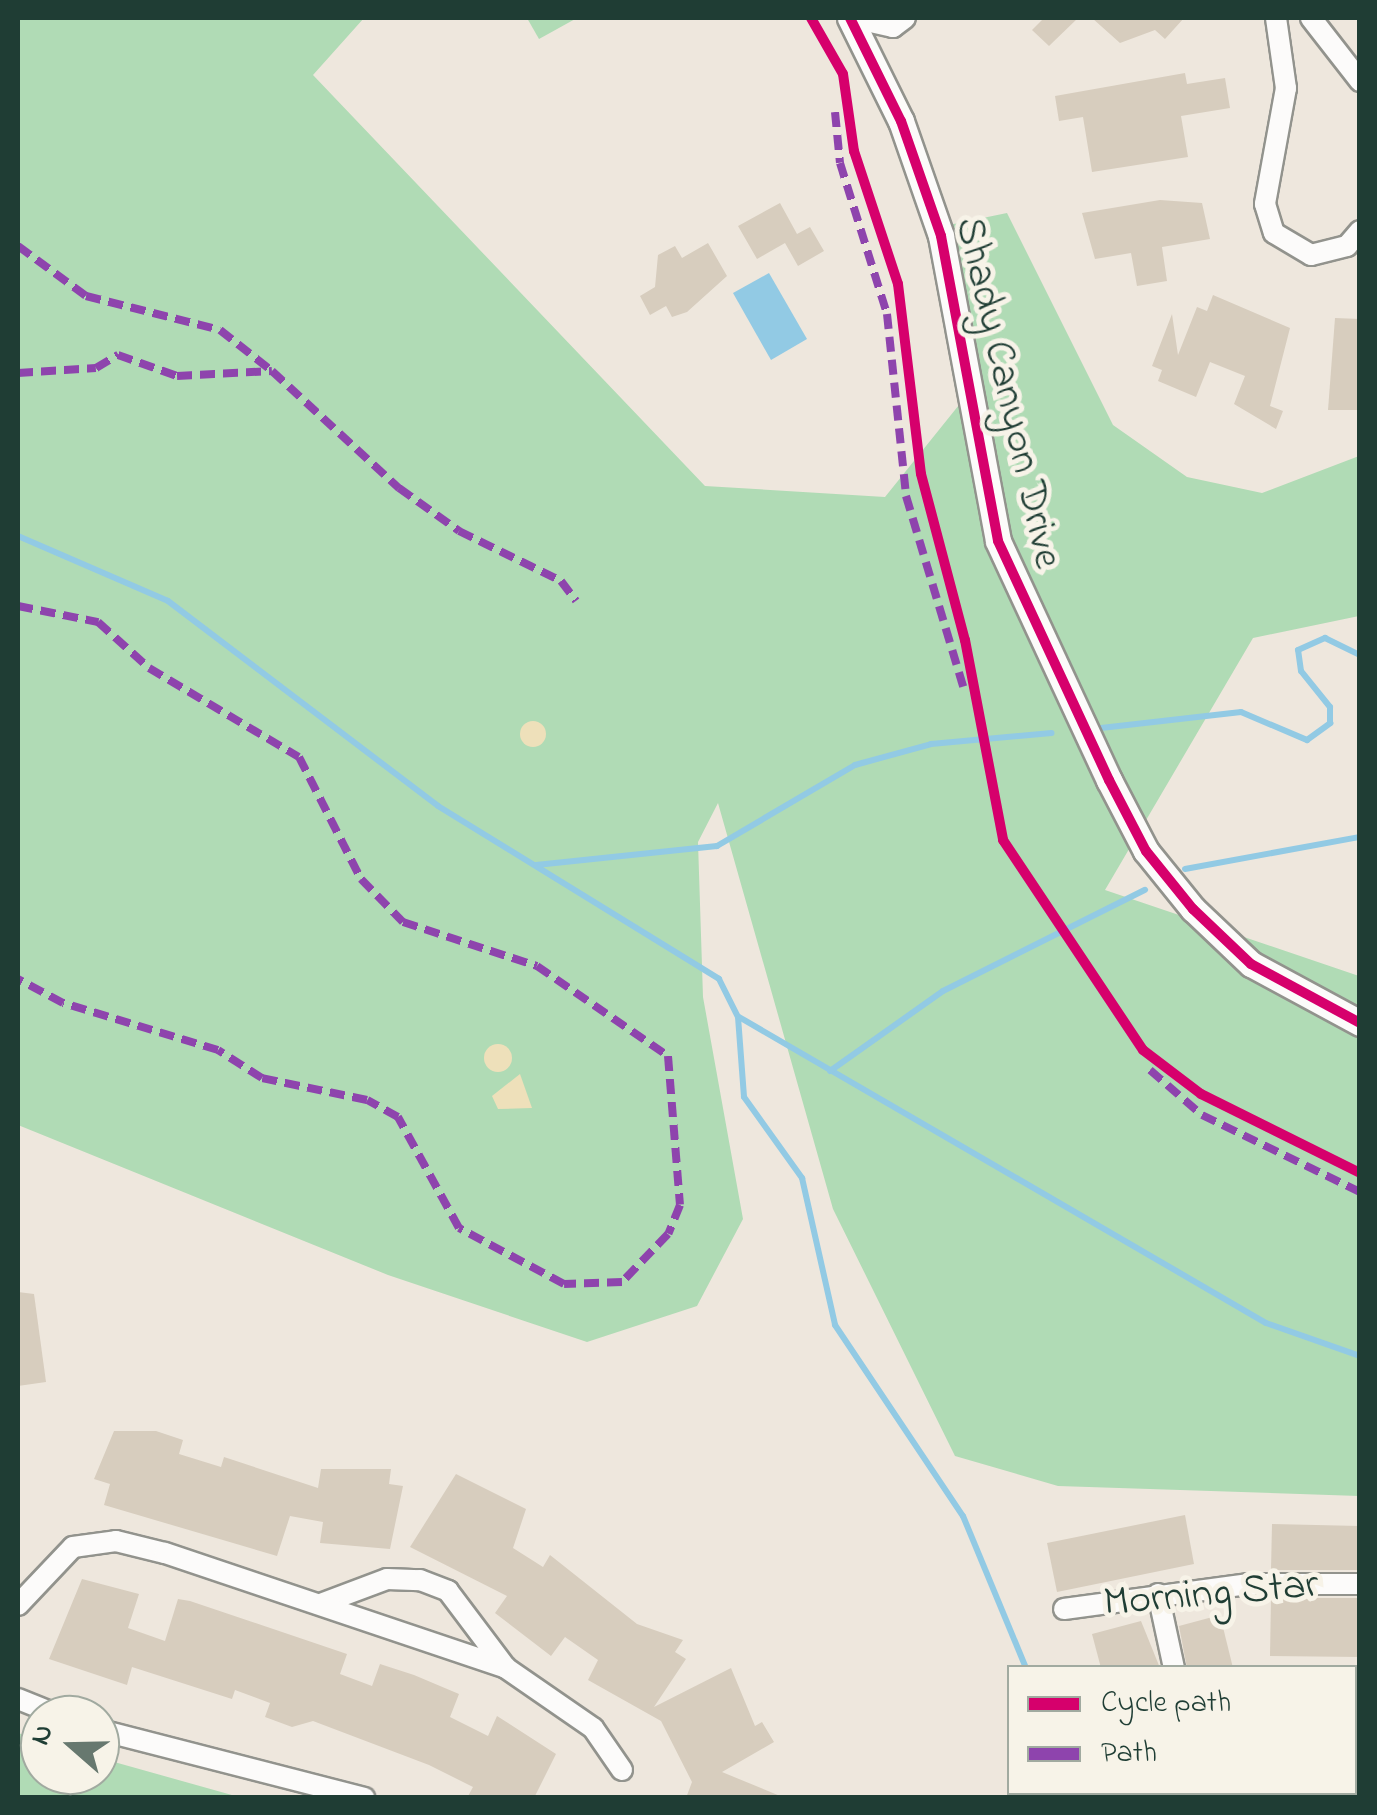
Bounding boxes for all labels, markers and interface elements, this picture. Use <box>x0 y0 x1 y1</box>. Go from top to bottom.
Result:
street label: Shady Canyon Drive <box>942 213 1072 573</box>
street label: Morning Star <box>1101 1561 1321 1629</box>
legend <box>1007 1665 1357 1795</box>
text: Cycle path <box>1101 1682 1231 1726</box>
north arrow <box>20 1695 120 1795</box>
text: N <box>21 1719 66 1751</box>
text: Path <box>1101 1732 1157 1776</box>

